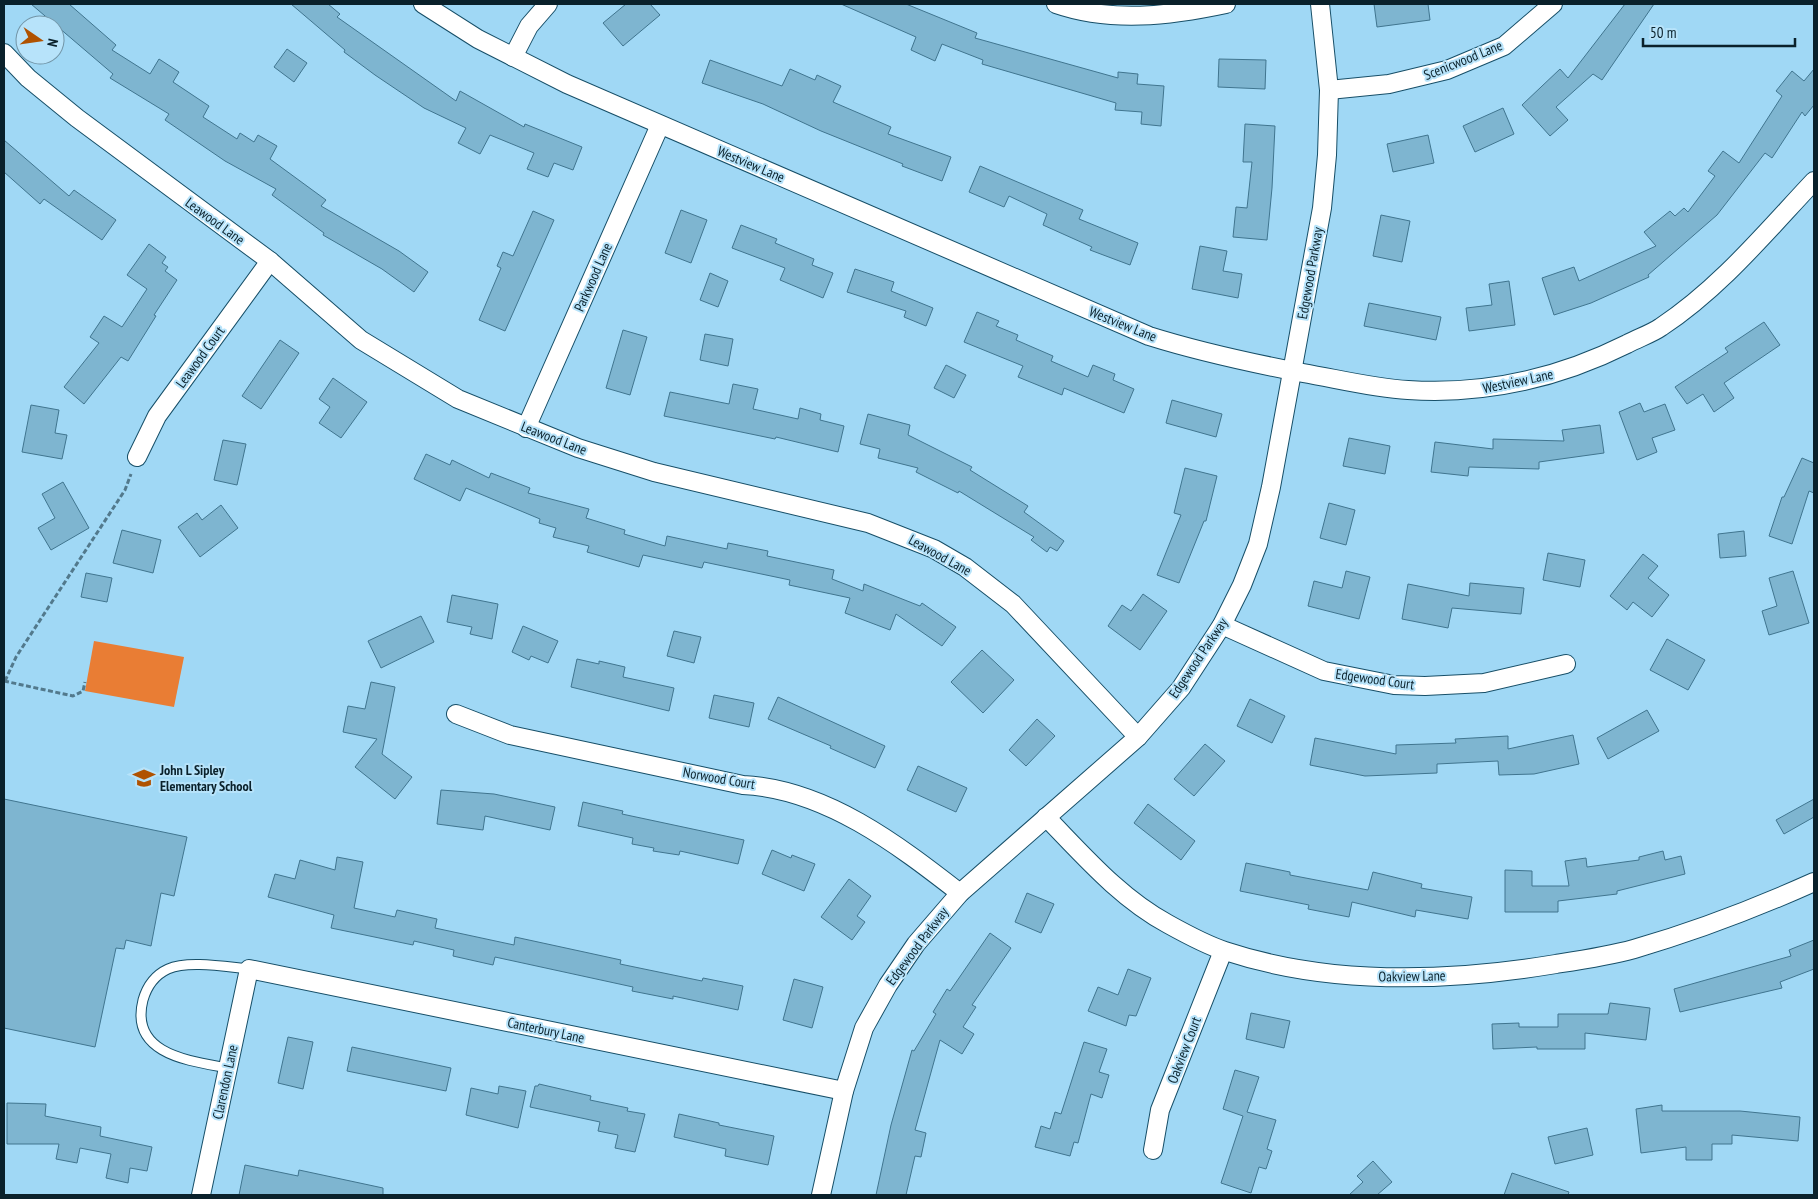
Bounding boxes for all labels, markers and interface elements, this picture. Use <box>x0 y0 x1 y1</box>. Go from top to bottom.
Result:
north arrow <box>15 15 65 65</box>
scale bar <box>1643 15 1796 47</box>
text: 50 m <box>1650 23 1676 42</box>
street label: Scenicwood Lane <box>1421 36 1505 84</box>
text: N <box>43 37 62 49</box>
street label: Westview Lane <box>715 142 788 186</box>
street label: Leawood Lane <box>182 193 248 249</box>
street label: Edgewood Parkway <box>1293 225 1327 320</box>
street label: Parkwood Lane <box>570 240 616 314</box>
street label: Westview Lane <box>1087 302 1160 346</box>
street label: Leawood Court <box>172 322 229 391</box>
street label: Westview Lane <box>1481 365 1555 397</box>
street label: Leawood Lane <box>519 417 590 459</box>
street label: Leawood Lane <box>905 530 975 580</box>
street label: Edgewood Parkway <box>1165 614 1232 702</box>
street label: Edgewood Court <box>1335 665 1416 693</box>
place label: John L Sipley Elementary School <box>159 761 253 795</box>
street label: Norwood Court <box>682 763 757 793</box>
school or university icon: John L Sipley Elementary School <box>131 765 157 791</box>
street label: Edgewood Parkway <box>882 903 953 989</box>
street label: Oakview Lane <box>1378 966 1446 986</box>
street label: Canterbury Lane <box>506 1013 586 1047</box>
street label: Oakview Court <box>1163 1014 1205 1086</box>
street label: Clarendon Lane <box>208 1043 242 1121</box>

